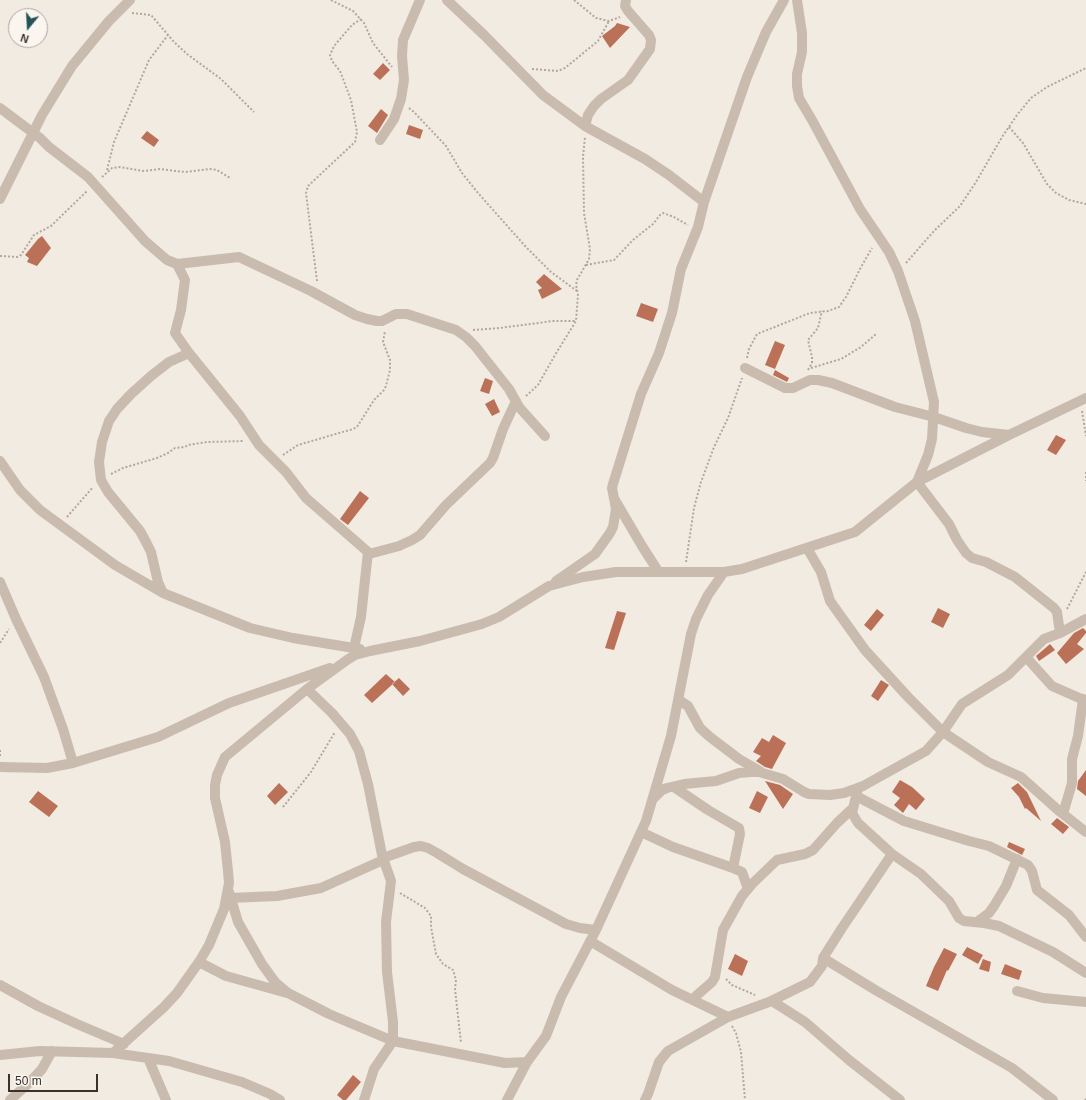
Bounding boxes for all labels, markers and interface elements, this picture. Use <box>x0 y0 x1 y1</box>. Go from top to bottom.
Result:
north arrow <box>8 8 48 48</box>
text: N <box>19 32 30 45</box>
scale bar <box>10 1066 100 1092</box>
text: 50 m <box>15 1074 42 1088</box>

